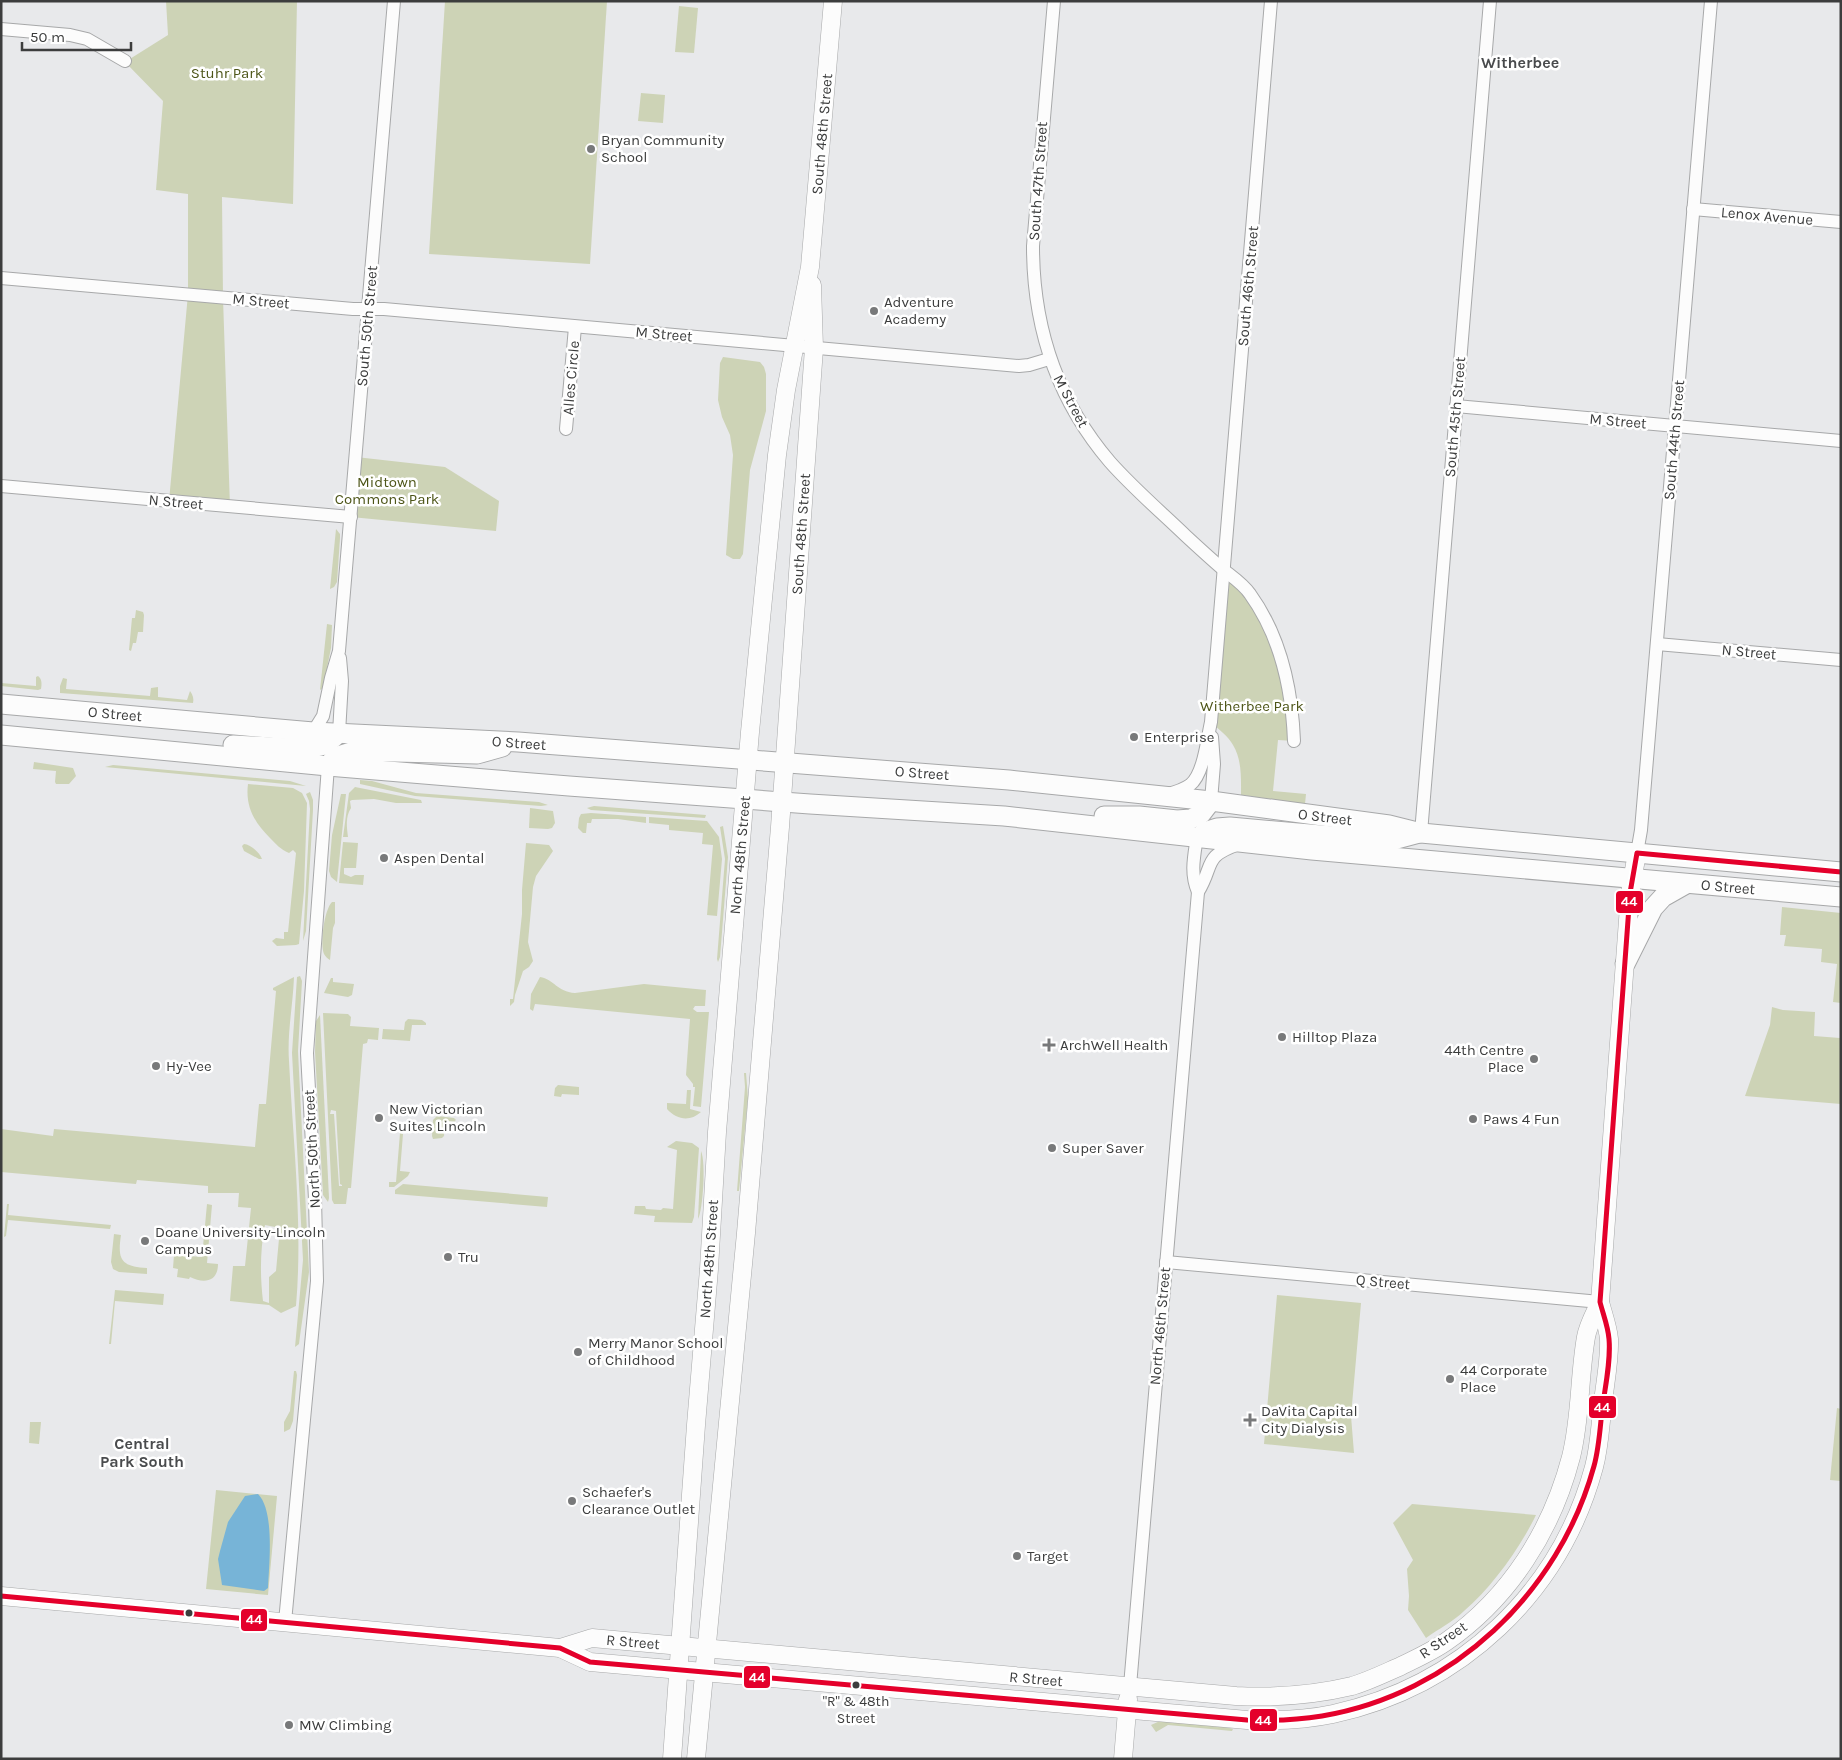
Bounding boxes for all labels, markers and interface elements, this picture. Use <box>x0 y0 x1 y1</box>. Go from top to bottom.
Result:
scale bar <box>22 20 131 52</box>
text: 50 m <box>30 28 65 46</box>
district label: Witherbee <box>1481 53 1559 72</box>
park label: Stuhr Park <box>191 64 263 82</box>
street label: South 48th Street <box>808 72 836 195</box>
street label: South 47th Street <box>1025 120 1051 241</box>
place label: Bryan Community School <box>601 131 724 166</box>
marker: Bryan Community School <box>585 143 597 155</box>
street label: Lenox Avenue <box>1720 203 1814 229</box>
street label: South 46th Street <box>1234 225 1262 347</box>
street label: South 50th Street <box>353 264 381 387</box>
street label: M Street <box>232 290 291 312</box>
place label: Adventure Academy <box>884 293 954 328</box>
marker: Adventure Academy <box>868 305 880 317</box>
street label: M Street <box>635 323 694 345</box>
street label: Alles Circle <box>559 340 583 416</box>
street label: South 45th Street <box>1441 356 1469 478</box>
street label: M Street <box>1050 371 1093 431</box>
street label: South 44th Street <box>1660 379 1688 501</box>
street label: M Street <box>1589 410 1648 432</box>
street label: South 48th Street <box>788 472 814 595</box>
park label: Midtown Commons Park <box>335 473 439 508</box>
street label: N Street <box>148 491 205 513</box>
street label: N Street <box>1721 641 1778 663</box>
park label: Witherbee Park <box>1200 697 1304 715</box>
street label: O Street <box>87 703 143 725</box>
place label: Enterprise <box>1144 728 1215 746</box>
marker: Enterprise <box>1128 731 1140 743</box>
street label: O Street <box>491 732 547 754</box>
street label: O Street <box>894 762 950 784</box>
street label: North 48th Street <box>726 795 754 915</box>
street label: O Street <box>1297 805 1353 829</box>
place label: Aspen Dental <box>394 849 484 867</box>
marker: Aspen Dental <box>378 852 390 864</box>
street label: O Street <box>1700 876 1756 898</box>
line badge: 44 <box>1615 890 1644 914</box>
text: 44 <box>1621 893 1638 910</box>
place label: Hilltop Plaza <box>1292 1028 1377 1046</box>
marker: Hilltop Plaza <box>1276 1031 1288 1043</box>
place label: ArchWell Health <box>1060 1036 1168 1054</box>
marker: ArchWell Health <box>1042 1038 1056 1052</box>
place label: 44th Centre Place <box>1444 1041 1524 1076</box>
marker: 44th Centre Place <box>1528 1053 1540 1065</box>
place label: Hy-Vee <box>166 1057 212 1075</box>
marker: Hy-Vee <box>150 1060 162 1072</box>
street label: North 50th Street <box>300 1089 324 1209</box>
place label: New Victorian Suites Lincoln <box>389 1100 486 1135</box>
place label: Paws 4 Fun <box>1483 1110 1559 1128</box>
marker: New Victorian Suites Lincoln <box>373 1112 385 1124</box>
marker: Paws 4 Fun <box>1467 1113 1479 1125</box>
place label: Super Saver <box>1062 1139 1144 1157</box>
marker: Super Saver <box>1046 1142 1058 1154</box>
street label: North 48th Street <box>696 1199 722 1319</box>
place label: Doane University-Lincoln Campus <box>155 1223 326 1258</box>
marker: Doane University-Lincoln Campus <box>139 1235 151 1247</box>
place label: Tru <box>458 1248 479 1266</box>
marker: Tru <box>442 1251 454 1263</box>
street label: North 46th Street <box>1146 1266 1174 1386</box>
street label: Q Street <box>1355 1271 1411 1293</box>
place label: Merry Manor School of Childhood <box>588 1334 723 1369</box>
marker: Merry Manor School of Childhood <box>572 1346 584 1358</box>
place label: 44 Corporate Place <box>1460 1361 1547 1396</box>
marker: 44 Corporate Place <box>1444 1373 1456 1385</box>
line badge: 44 <box>1588 1395 1617 1419</box>
text: 44 <box>1594 1399 1611 1416</box>
place label: DaVita Capital City Dialysis <box>1261 1402 1358 1437</box>
marker: DaVita Capital City Dialysis <box>1243 1413 1257 1427</box>
district label: Central Park South <box>100 1434 184 1471</box>
place label: Schaefer's Clearance Outlet <box>582 1483 695 1518</box>
marker: Schaefer's Clearance Outlet <box>566 1495 578 1507</box>
place label: Target <box>1027 1547 1069 1565</box>
marker: Target <box>1011 1550 1023 1562</box>
unlabelled marker <box>184 1608 194 1618</box>
line badge: 44 <box>240 1608 268 1632</box>
text: 44 <box>246 1611 263 1628</box>
street label: R Street <box>1416 1617 1471 1663</box>
street label: R Street <box>605 1631 661 1653</box>
line badge: 44 <box>743 1665 771 1689</box>
street label: R Street <box>1008 1668 1064 1690</box>
text: 44 <box>749 1669 766 1686</box>
marker: "R" & 48th Street <box>851 1680 861 1690</box>
place label: "R" & 48th Street <box>823 1693 889 1727</box>
line badge: 44 <box>1249 1708 1278 1732</box>
text: 44 <box>1255 1712 1272 1729</box>
place label: MW Climbing <box>299 1716 392 1734</box>
marker: MW Climbing <box>283 1719 295 1731</box>

